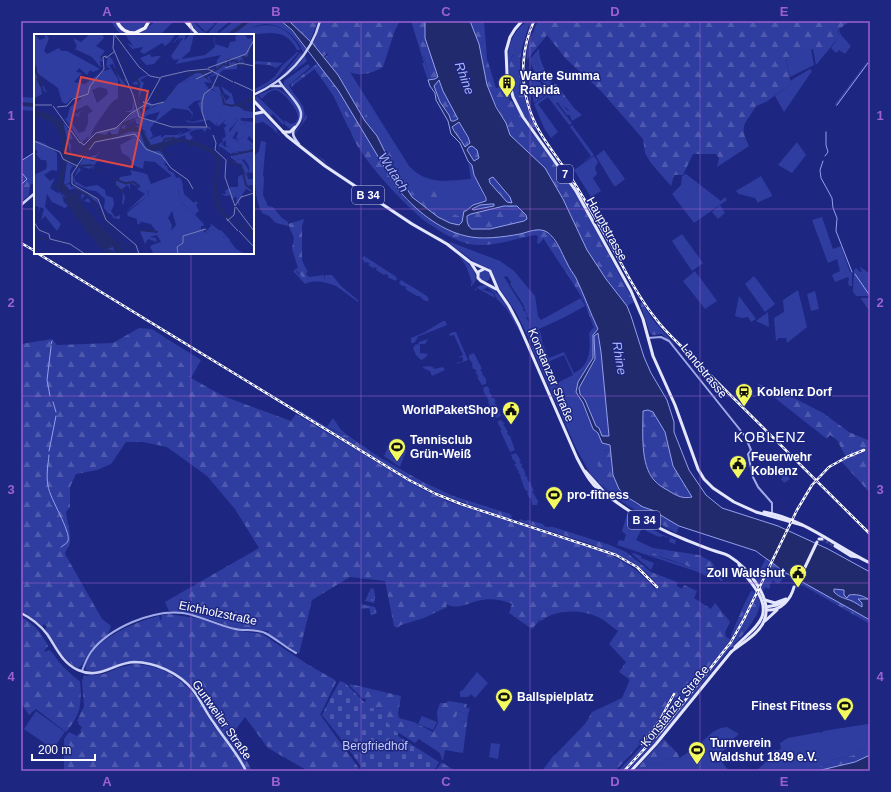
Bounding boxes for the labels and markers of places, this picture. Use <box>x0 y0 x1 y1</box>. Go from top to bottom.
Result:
place label: Warte Summa Rapida <box>520 69 600 97</box>
building icon: Warte Summa Rapida <box>497 73 517 98</box>
station icon: Koblenz Dorf <box>734 382 754 407</box>
place label: Koblenz Dorf <box>757 385 833 399</box>
public building icon: WorldPaketShop <box>501 400 521 425</box>
place label: WorldPaketShop <box>402 403 498 417</box>
place label: Tennisclub Grün-Weiß <box>410 433 472 461</box>
sports icon: Tennisclub Grün-Weiß <box>387 437 407 462</box>
place label: Feuerwehr Koblenz <box>751 450 812 478</box>
public building icon: Feuerwehr Koblenz <box>728 454 748 479</box>
sports icon: pro-fitness <box>544 485 564 510</box>
place label: pro-fitness <box>567 488 629 502</box>
public building icon: Zoll Waldshut <box>788 563 808 588</box>
place label: Zoll Waldshut <box>707 566 785 580</box>
sports icon: Ballspielplatz <box>494 687 514 712</box>
place label: Ballspielplatz <box>517 690 594 704</box>
sports icon: Finest Fitness <box>835 696 855 721</box>
place label: Finest Fitness <box>751 699 832 713</box>
place label: Turnverein Waldshut 1849 e.V. <box>710 736 817 764</box>
sports icon: Turnverein Waldshut 1849 e.V. <box>687 740 707 765</box>

